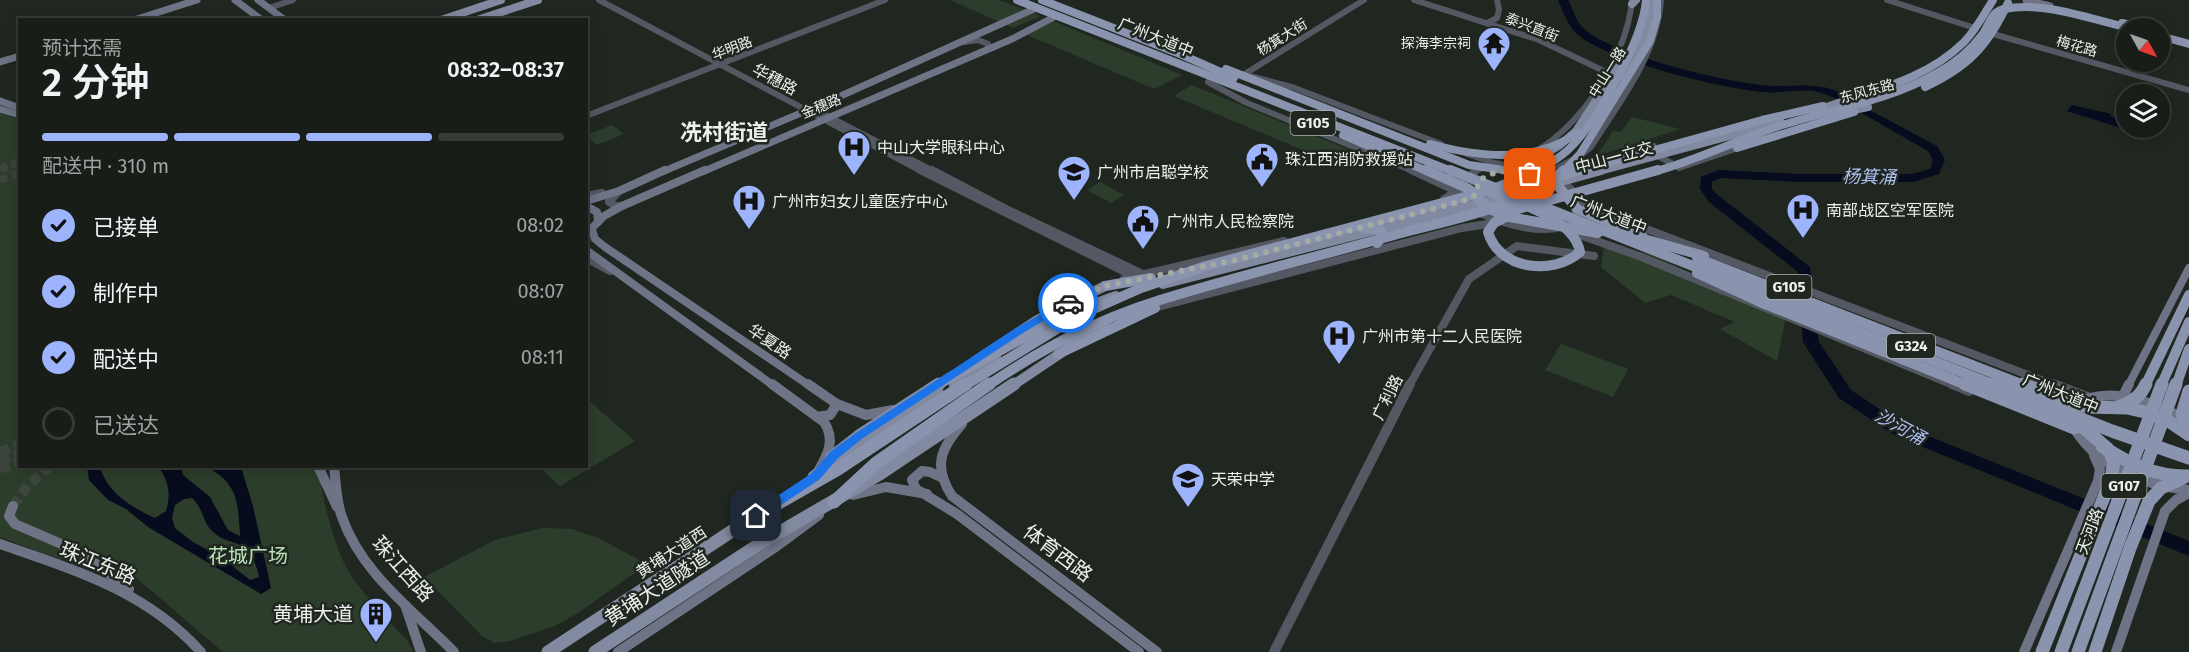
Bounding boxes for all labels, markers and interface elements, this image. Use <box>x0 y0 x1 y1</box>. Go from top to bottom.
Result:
street label: 泰兴直街 <box>1503 9 1561 45</box>
street label: 广州大道中 <box>1115 14 1196 61</box>
street label: 杨箕大街 <box>1254 15 1311 59</box>
north arrow <box>2116 18 2170 72</box>
map controls <box>2116 18 2170 138</box>
temple icon: 探海李宗祠 <box>1476 25 1512 72</box>
street label: 华明路 <box>710 33 755 64</box>
street label: 梅花路 <box>2054 33 2099 60</box>
place label: 探海李宗祠 <box>1401 35 1471 52</box>
text: 预计还需 <box>42 36 122 60</box>
street label: 中山一路 <box>1585 44 1629 101</box>
text: 08:32–08:37 <box>447 56 564 83</box>
text: 2 分钟 <box>42 60 149 106</box>
street label: 华穗路 <box>749 60 800 99</box>
street label: 东风东路 <box>1838 76 1896 107</box>
button: layers <box>2116 84 2170 138</box>
street label: 金穗路 <box>799 91 844 122</box>
road number: G105 <box>1290 111 1336 135</box>
district label: 冼村街道 <box>680 119 768 146</box>
hospital icon: 中山大学眼科中心 <box>836 129 872 176</box>
place label: 中山大学眼科中心 <box>877 138 1005 157</box>
street label: 中山一立交 <box>1573 138 1655 177</box>
public building icon: 珠江西消防救援站 <box>1244 141 1280 188</box>
pin <box>1504 148 1555 199</box>
place label: 珠江西消防救援站 <box>1285 150 1413 169</box>
text: 配送中 · 310 m <box>42 154 169 178</box>
school or university icon: 广州市启聪学校 <box>1056 154 1092 201</box>
icon: bag <box>1513 157 1546 190</box>
place label: 广州市启聪学校 <box>1097 163 1209 182</box>
water label: 杨箕涌 <box>1842 166 1898 189</box>
hospital icon: 广州市妇女儿童医疗中心 <box>731 183 767 230</box>
street label: 广州大道中 <box>1568 191 1650 238</box>
place label: 广州市妇女儿童医疗中心 <box>772 192 948 211</box>
hospital icon: 南部战区空军医院 <box>1785 192 1821 239</box>
place label: 南部战区空军医院 <box>1826 201 1954 220</box>
public building icon: 广州市人民检察院 <box>1125 203 1161 250</box>
icon: check <box>42 209 75 242</box>
place label: 广州市人民检察院 <box>1166 212 1294 231</box>
text: 08:02 <box>516 213 564 237</box>
text: 已接单 <box>93 214 159 241</box>
courier <box>1038 273 1098 333</box>
icon: check <box>42 275 75 308</box>
road number: G105 <box>1766 275 1812 299</box>
text: 08:07 <box>517 279 564 303</box>
text: 制作中 <box>93 280 159 307</box>
icon: car <box>1052 287 1085 320</box>
hospital icon: 广州市第十二人民医院 <box>1321 318 1357 365</box>
street label: 华夏路 <box>745 320 795 363</box>
place label: 广州市第十二人民医院 <box>1362 327 1522 346</box>
road number: G324 <box>1887 334 1935 358</box>
icon: check <box>42 341 75 374</box>
text: 08:11 <box>521 345 564 369</box>
text: 配送中 <box>93 346 159 373</box>
street label: 广州大道中 <box>2020 370 2101 417</box>
street label: 广利路 <box>1368 371 1407 423</box>
water label: 沙河涌 <box>1871 404 1931 451</box>
text: 已送达 <box>93 412 159 439</box>
school or university icon: 天荣中学 <box>1170 461 1206 508</box>
place label: 天荣中学 <box>1211 470 1275 489</box>
road number: G107 <box>2102 474 2146 498</box>
pin <box>730 490 781 541</box>
icon: home <box>739 499 772 532</box>
street label: 天河路 <box>2072 505 2107 557</box>
street label: 体育西路 <box>1019 519 1097 587</box>
street label: 黄埔大道西 <box>633 523 710 582</box>
street label: 珠江西路 <box>367 531 439 607</box>
street label: 珠江东路 <box>56 537 140 589</box>
park label: 花城广场 <box>208 544 288 568</box>
street label: 黄埔大道隧道 <box>600 545 714 631</box>
building icon: 黄埔大道 <box>358 596 394 643</box>
place label: 黄埔大道 <box>273 602 353 626</box>

